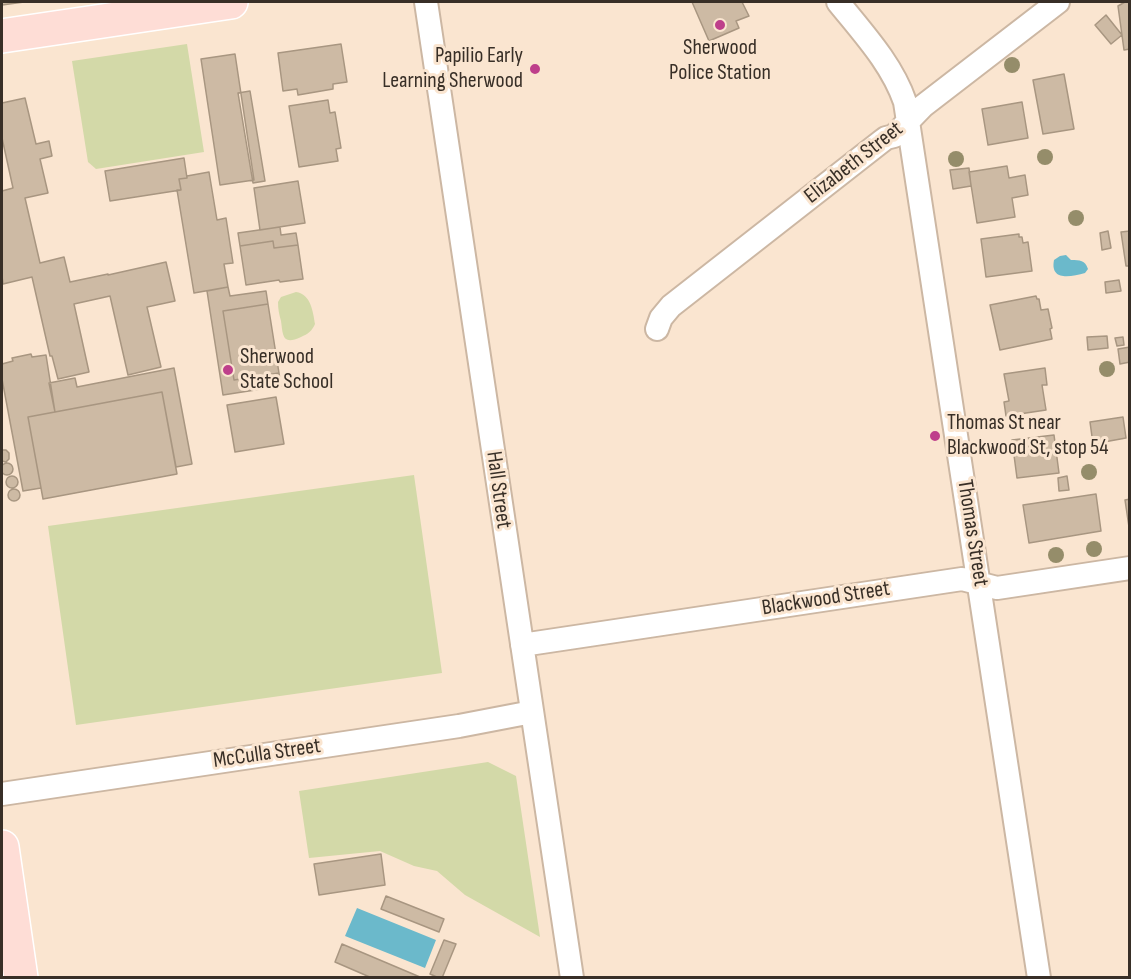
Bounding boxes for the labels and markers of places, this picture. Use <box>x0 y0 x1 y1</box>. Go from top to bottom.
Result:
marker: Sherwood Police Station <box>713 18 727 32</box>
place label: Sherwood Police Station <box>669 35 771 86</box>
place label: Papilio Early Learning Sherwood <box>382 43 523 94</box>
marker: Papilio Early Learning Sherwood <box>528 62 542 76</box>
place label: Sherwood State School <box>240 344 333 396</box>
marker: Sherwood State School <box>221 363 235 377</box>
place label: Thomas St near Blackwood St, stop 54 <box>947 410 1108 462</box>
marker: Thomas St near Blackwood St, stop 54 <box>928 429 942 443</box>

